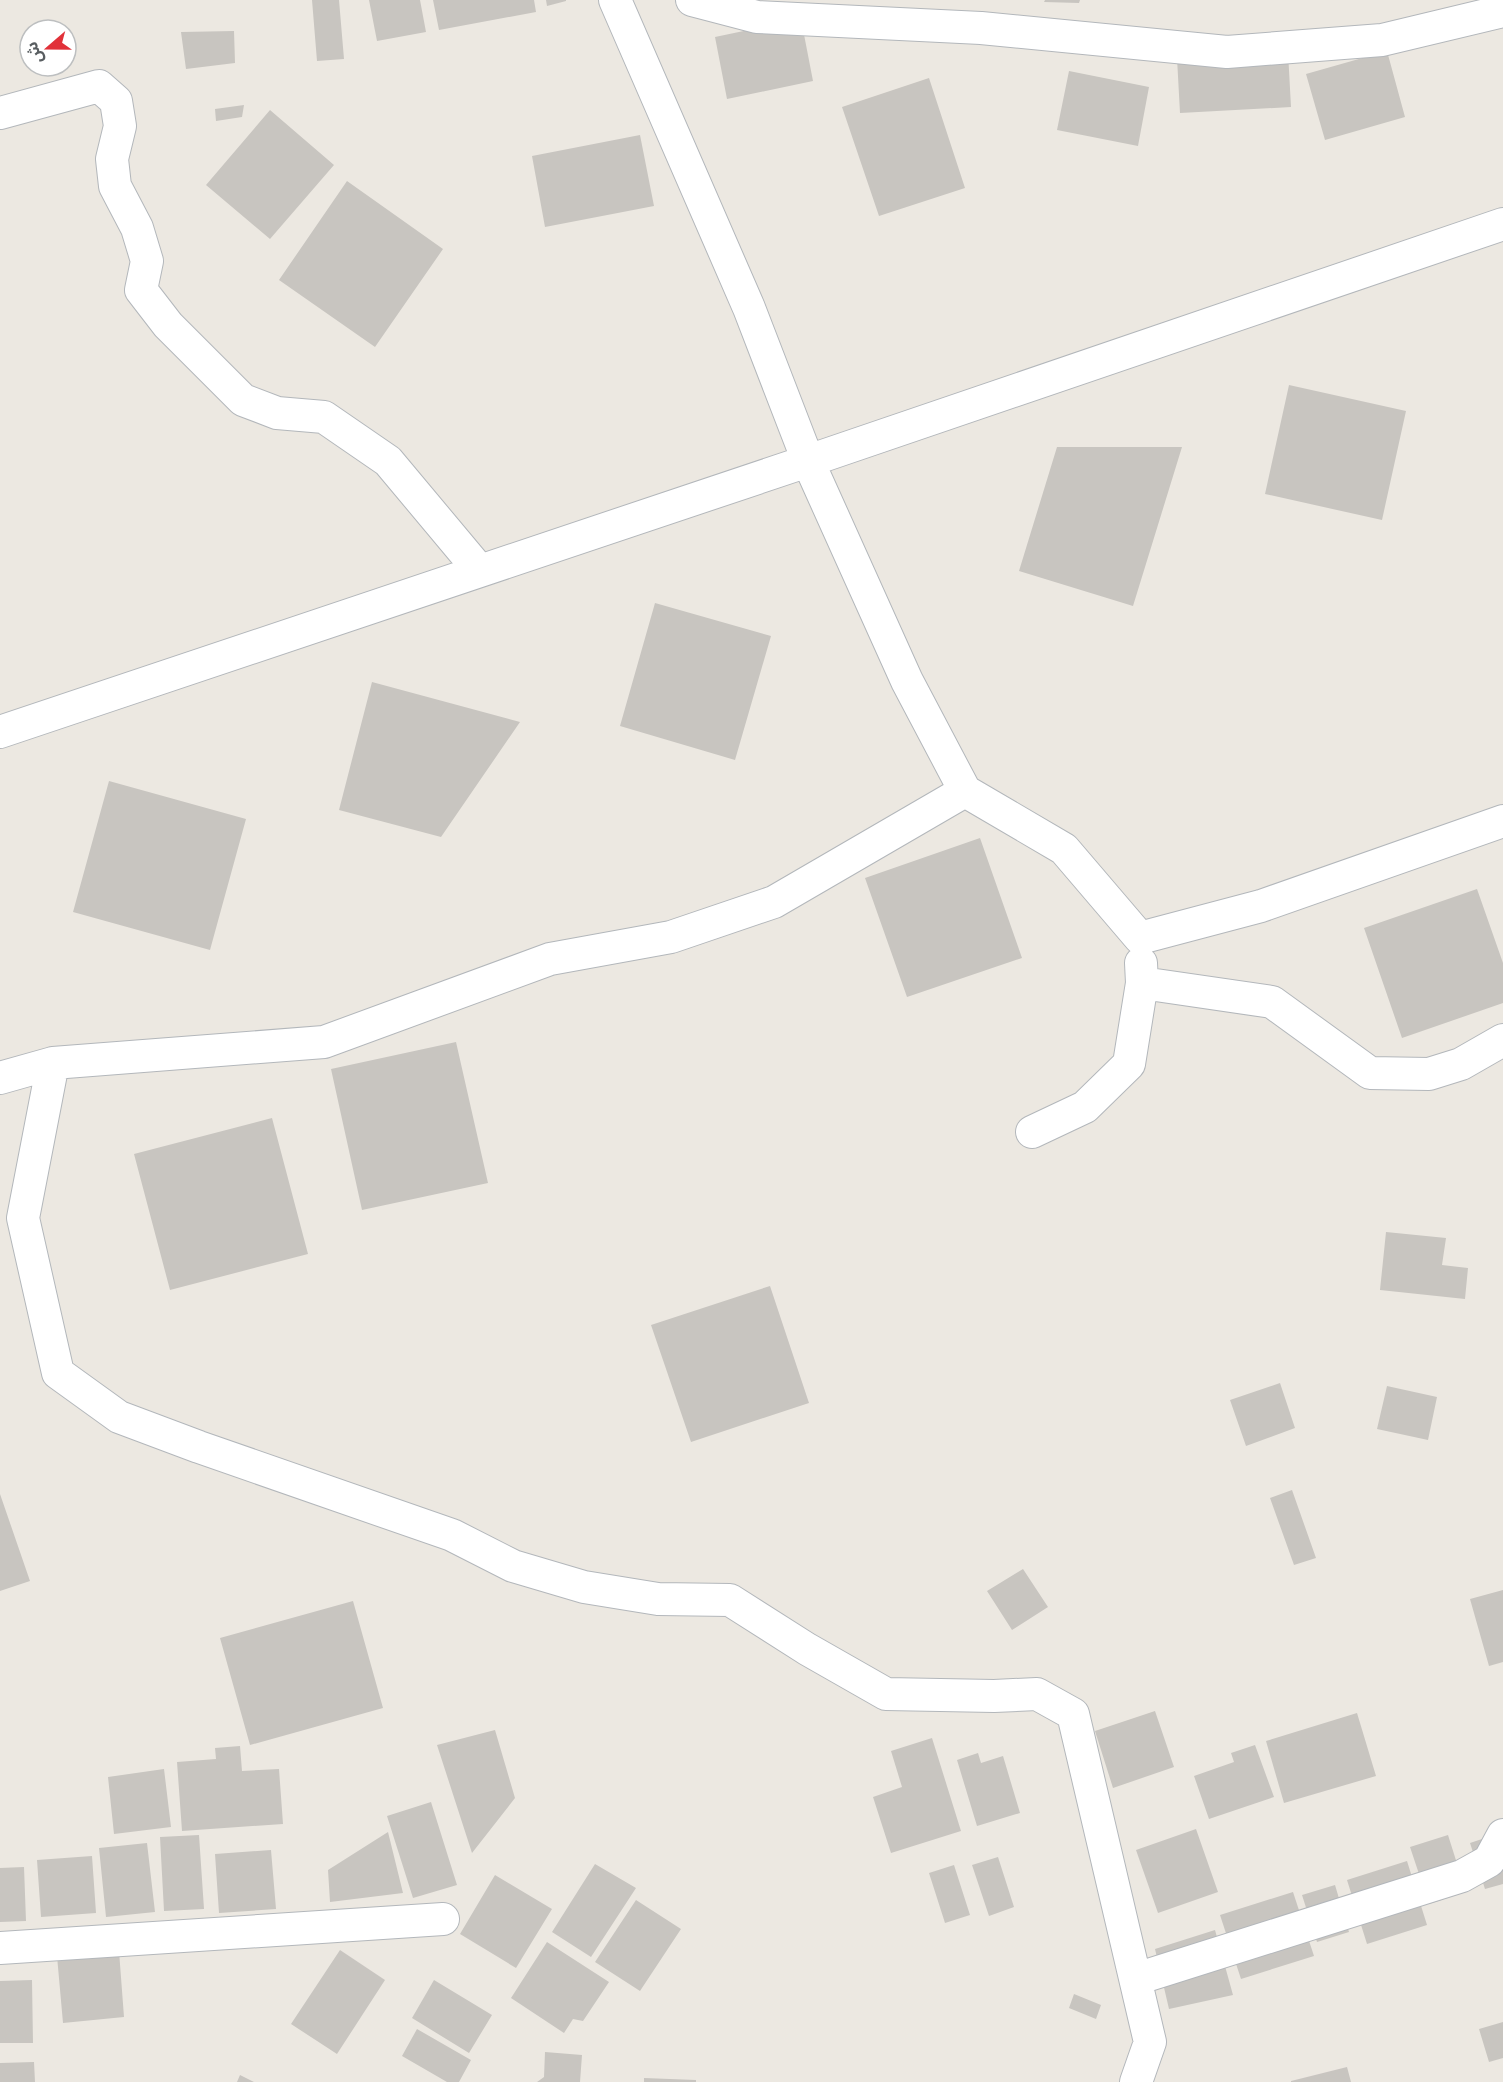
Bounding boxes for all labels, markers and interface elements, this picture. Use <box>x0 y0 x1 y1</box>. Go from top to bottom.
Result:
north arrow <box>18 18 78 78</box>
text: ش <box>22 39 47 67</box>

